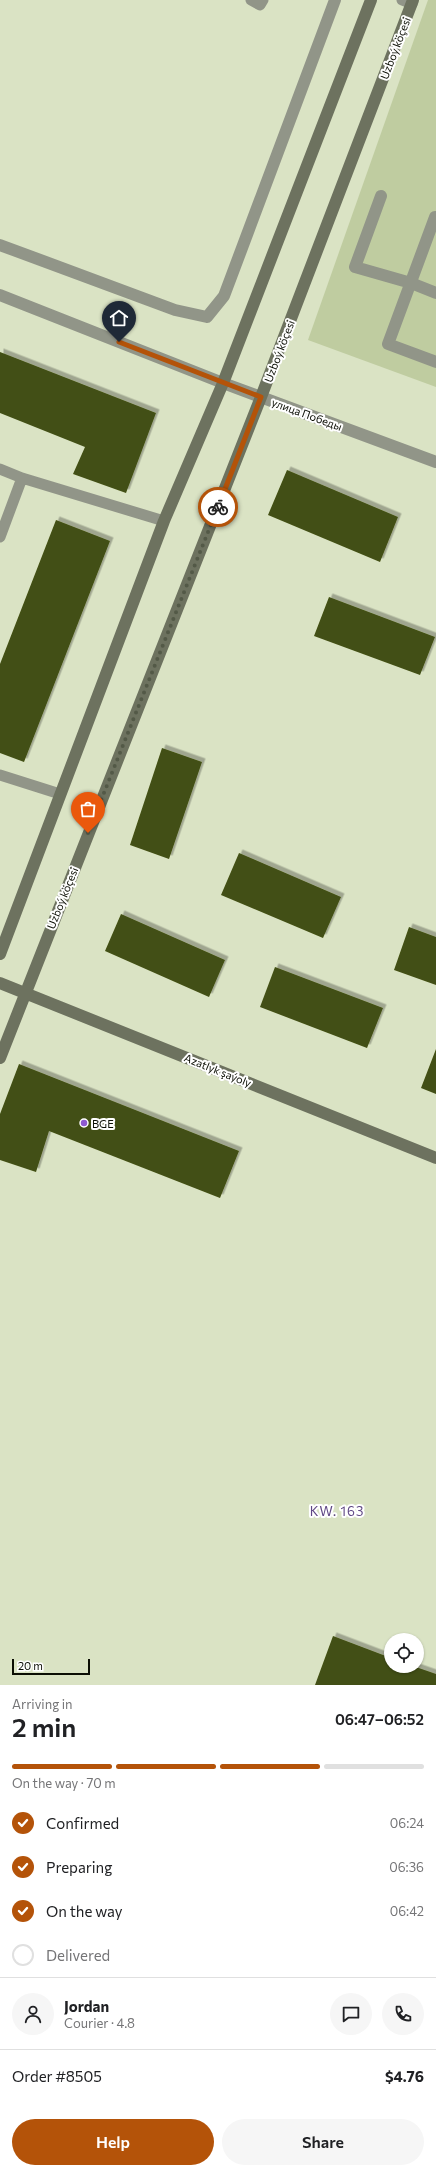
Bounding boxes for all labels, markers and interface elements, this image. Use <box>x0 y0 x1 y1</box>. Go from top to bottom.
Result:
street label: Uzboý köçesi <box>377 15 413 81</box>
pin <box>102 301 136 342</box>
icon: home <box>108 307 130 329</box>
street label: Uzboý köçesi <box>261 318 297 384</box>
street label: улица Победы <box>270 395 344 433</box>
courier <box>198 487 238 527</box>
icon: bike <box>207 496 229 518</box>
pin <box>71 792 105 833</box>
icon: bag <box>77 798 99 820</box>
street label: Uzboý köçesi <box>44 865 80 931</box>
street label: Azatlyk şaýoly <box>183 1051 254 1089</box>
place label: BGE <box>92 1117 114 1130</box>
marker: BGE <box>79 1118 89 1128</box>
district label: KW. 163 <box>310 1503 364 1519</box>
map controls <box>384 1633 424 1673</box>
button: locate <box>384 1633 424 1673</box>
scale bar <box>12 1657 90 1676</box>
text: 20 m <box>18 1659 43 1672</box>
text: Arriving in <box>12 1696 72 1712</box>
text: 06:47–06:52 <box>335 1710 424 1728</box>
text: 2 min <box>12 1711 76 1742</box>
text: On the way · 70 m <box>12 1775 116 1791</box>
icon: check <box>12 1812 34 1834</box>
text: Confirmed <box>46 1814 119 1832</box>
text: 06:24 <box>390 1815 424 1831</box>
icon: check <box>12 1856 34 1878</box>
text: Preparing <box>46 1858 112 1876</box>
text: 06:36 <box>389 1859 424 1875</box>
icon: check <box>12 1900 34 1922</box>
text: On the way <box>46 1902 123 1920</box>
text: 06:42 <box>390 1903 424 1919</box>
text: Delivered <box>46 1946 110 1964</box>
button: person <box>12 1993 54 2035</box>
button: chat <box>330 1993 372 2035</box>
button: phone <box>382 1993 424 2035</box>
text: Jordan <box>64 1997 109 2015</box>
text: Courier · 4.8 <box>64 2015 135 2031</box>
text: Order #8505 <box>12 2067 102 2085</box>
text: $4.76 <box>385 2067 424 2085</box>
button: Help <box>12 2119 214 2165</box>
button: Share <box>222 2119 424 2165</box>

